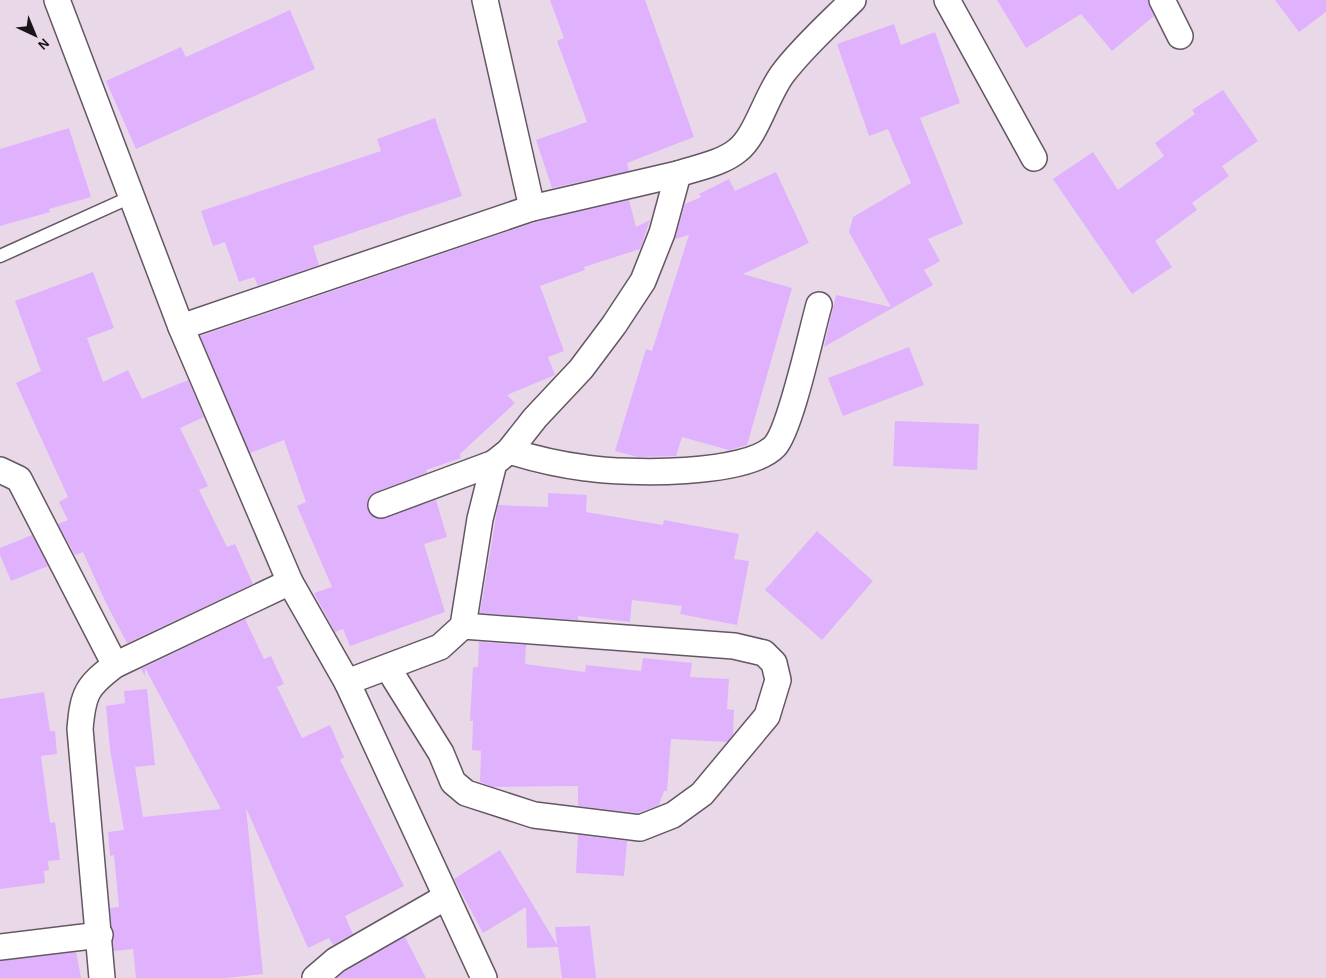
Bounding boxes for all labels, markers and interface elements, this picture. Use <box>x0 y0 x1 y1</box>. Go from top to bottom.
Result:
north arrow <box>10 10 60 60</box>
text: N <box>35 35 52 52</box>

